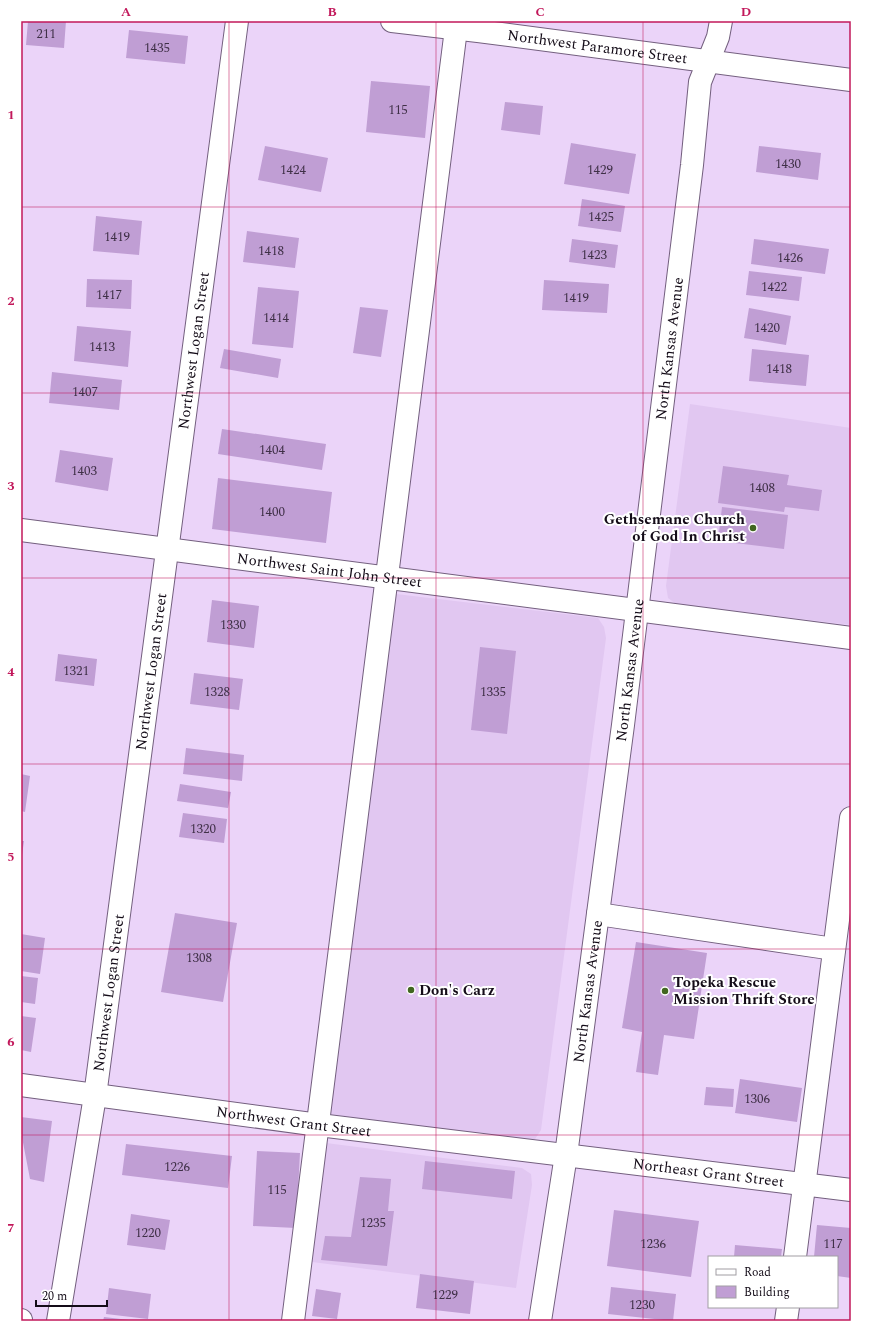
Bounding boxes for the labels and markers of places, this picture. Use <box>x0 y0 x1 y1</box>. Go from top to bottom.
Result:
place label: Gethsemane Church of God In Christ <box>604 508 745 548</box>
marker: Gethsemane Church of God In Christ <box>748 523 758 533</box>
place label: Topeka Rescue Mission Thrift Store <box>673 971 815 1011</box>
place label: Don's Carz <box>419 979 495 1002</box>
marker: Don's Carz <box>406 985 416 995</box>
marker: Topeka Rescue Mission Thrift Store <box>660 986 670 996</box>

